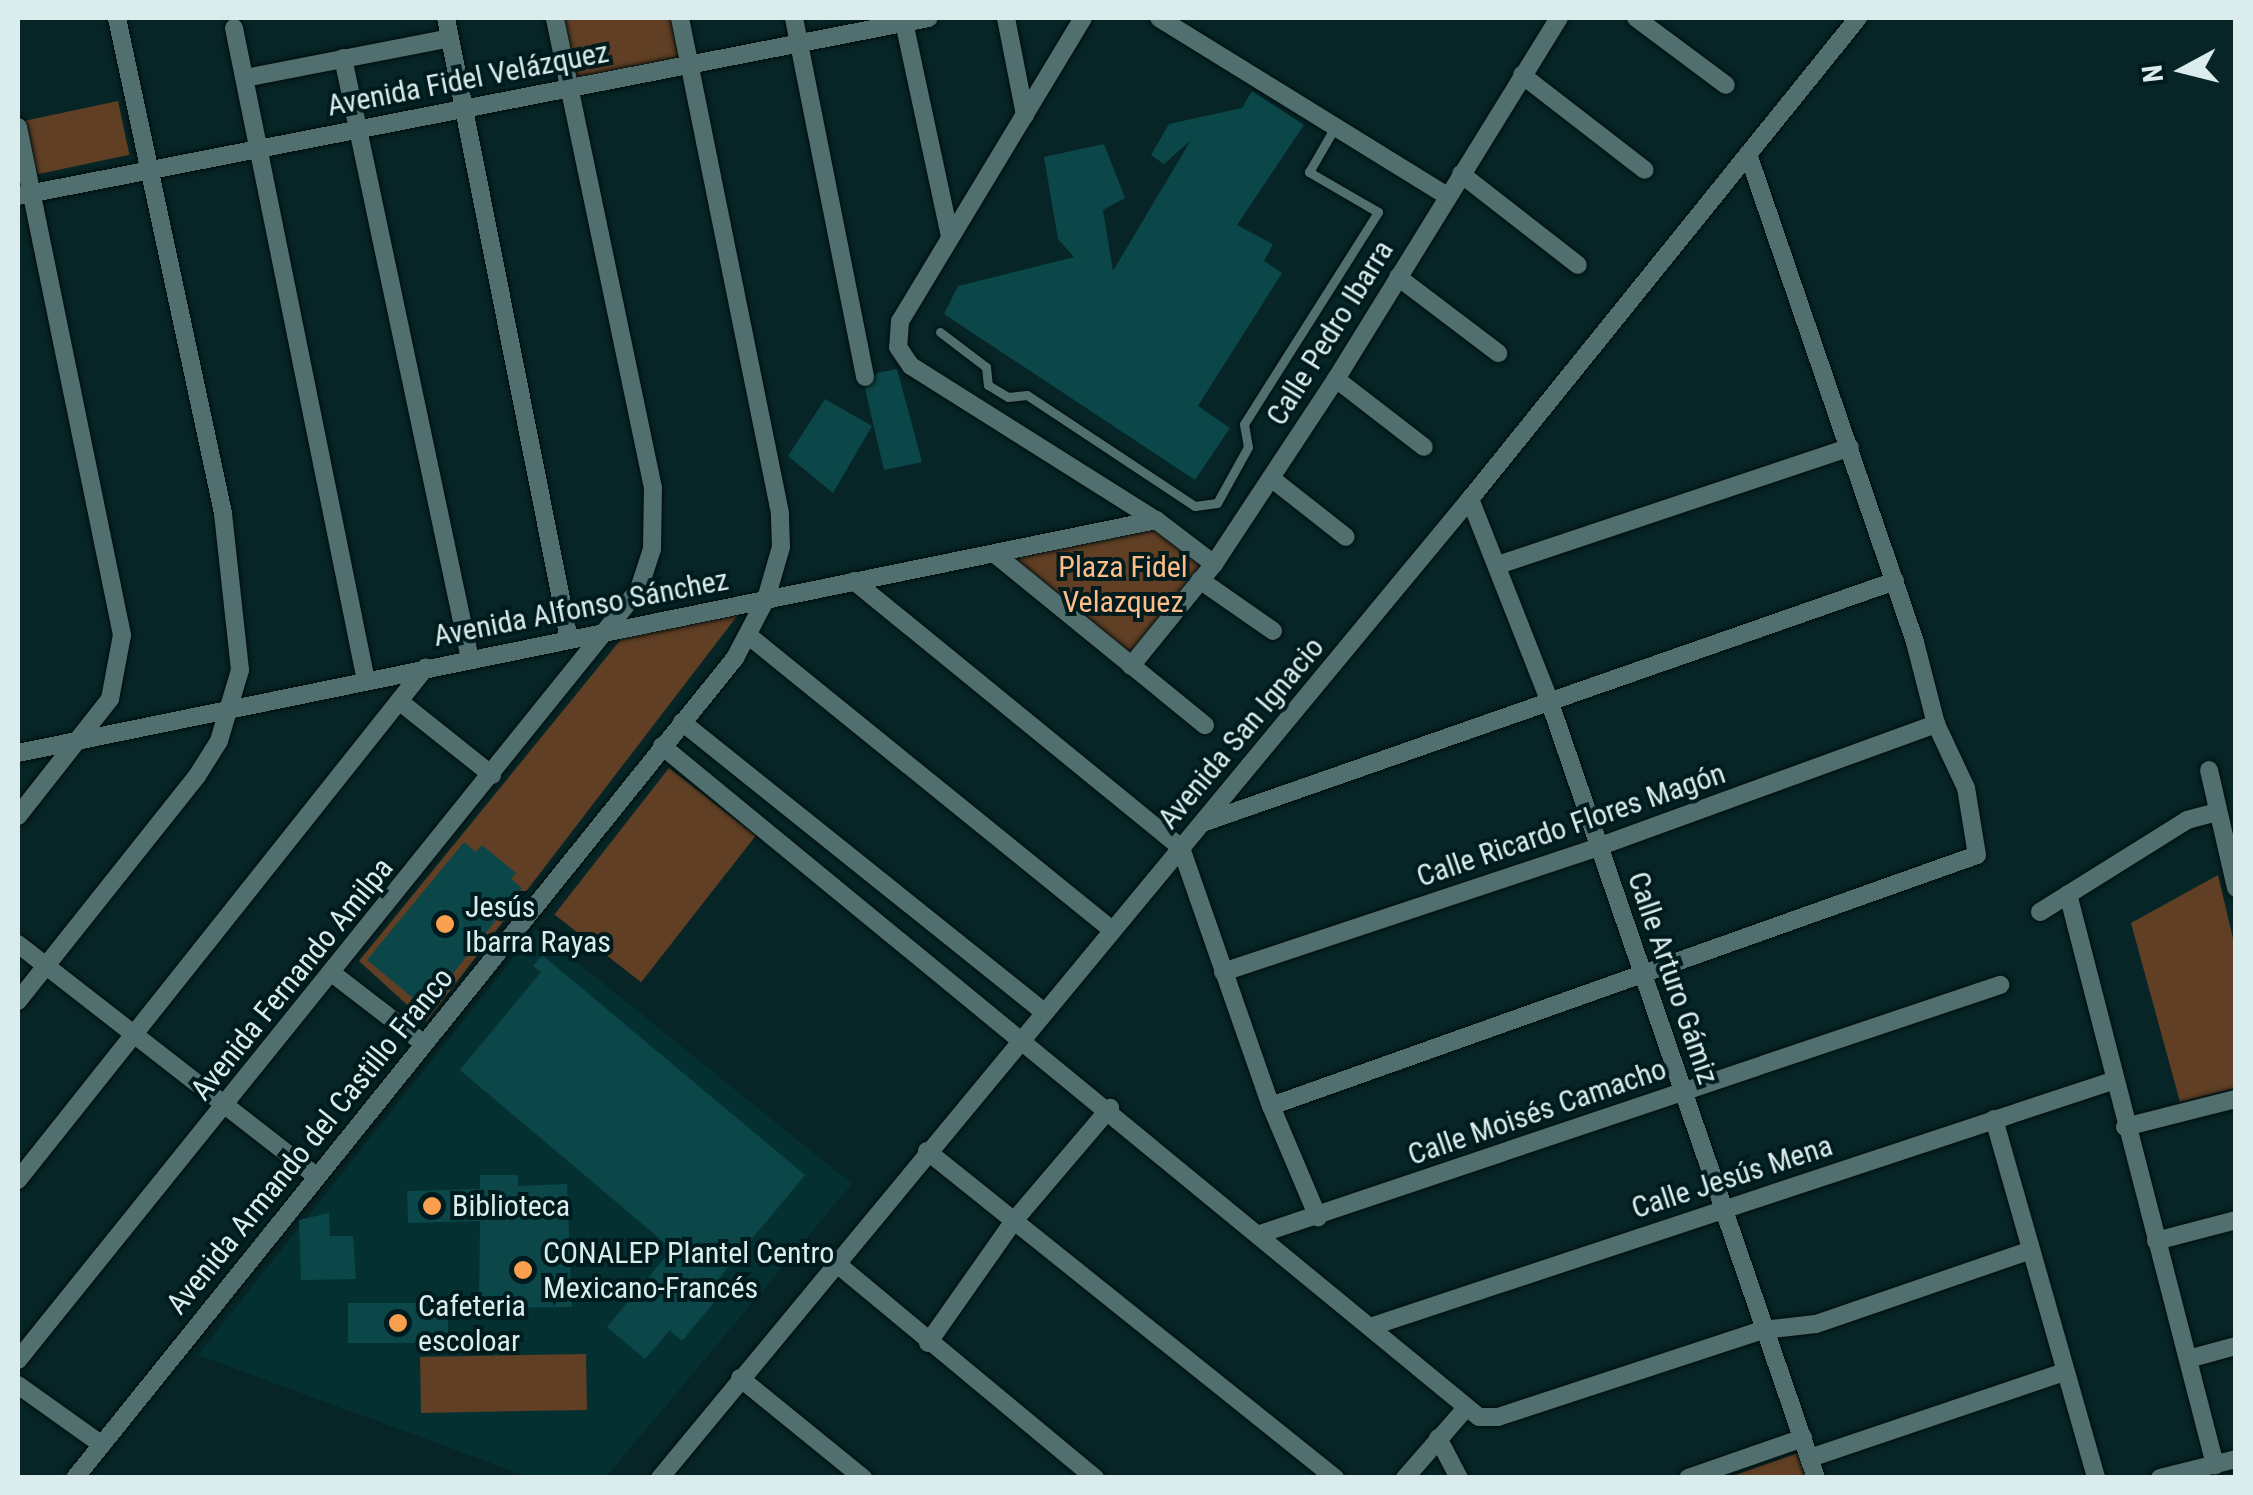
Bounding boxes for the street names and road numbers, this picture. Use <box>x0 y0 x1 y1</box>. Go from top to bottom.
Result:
street label: Avenida Fidel Velázquez <box>324 34 612 124</box>
street label: Calle Pedro Ibarra <box>1259 234 1401 432</box>
street label: Avenida Alfonso Sánchez <box>430 562 732 654</box>
street label: Avenida San Ignacio <box>1150 630 1332 836</box>
street label: Calle Ricardo Flores Magón <box>1412 755 1730 895</box>
street label: Avenida Fernando Amilpa <box>183 851 401 1107</box>
street label: Calle Arturo Gámiz <box>1620 867 1726 1089</box>
street label: Avenida Armando del Castillo Franco <box>159 961 461 1321</box>
street label: Calle Moisés Camacho <box>1403 1051 1671 1173</box>
street label: Calle Jesús Mena <box>1627 1128 1837 1226</box>

